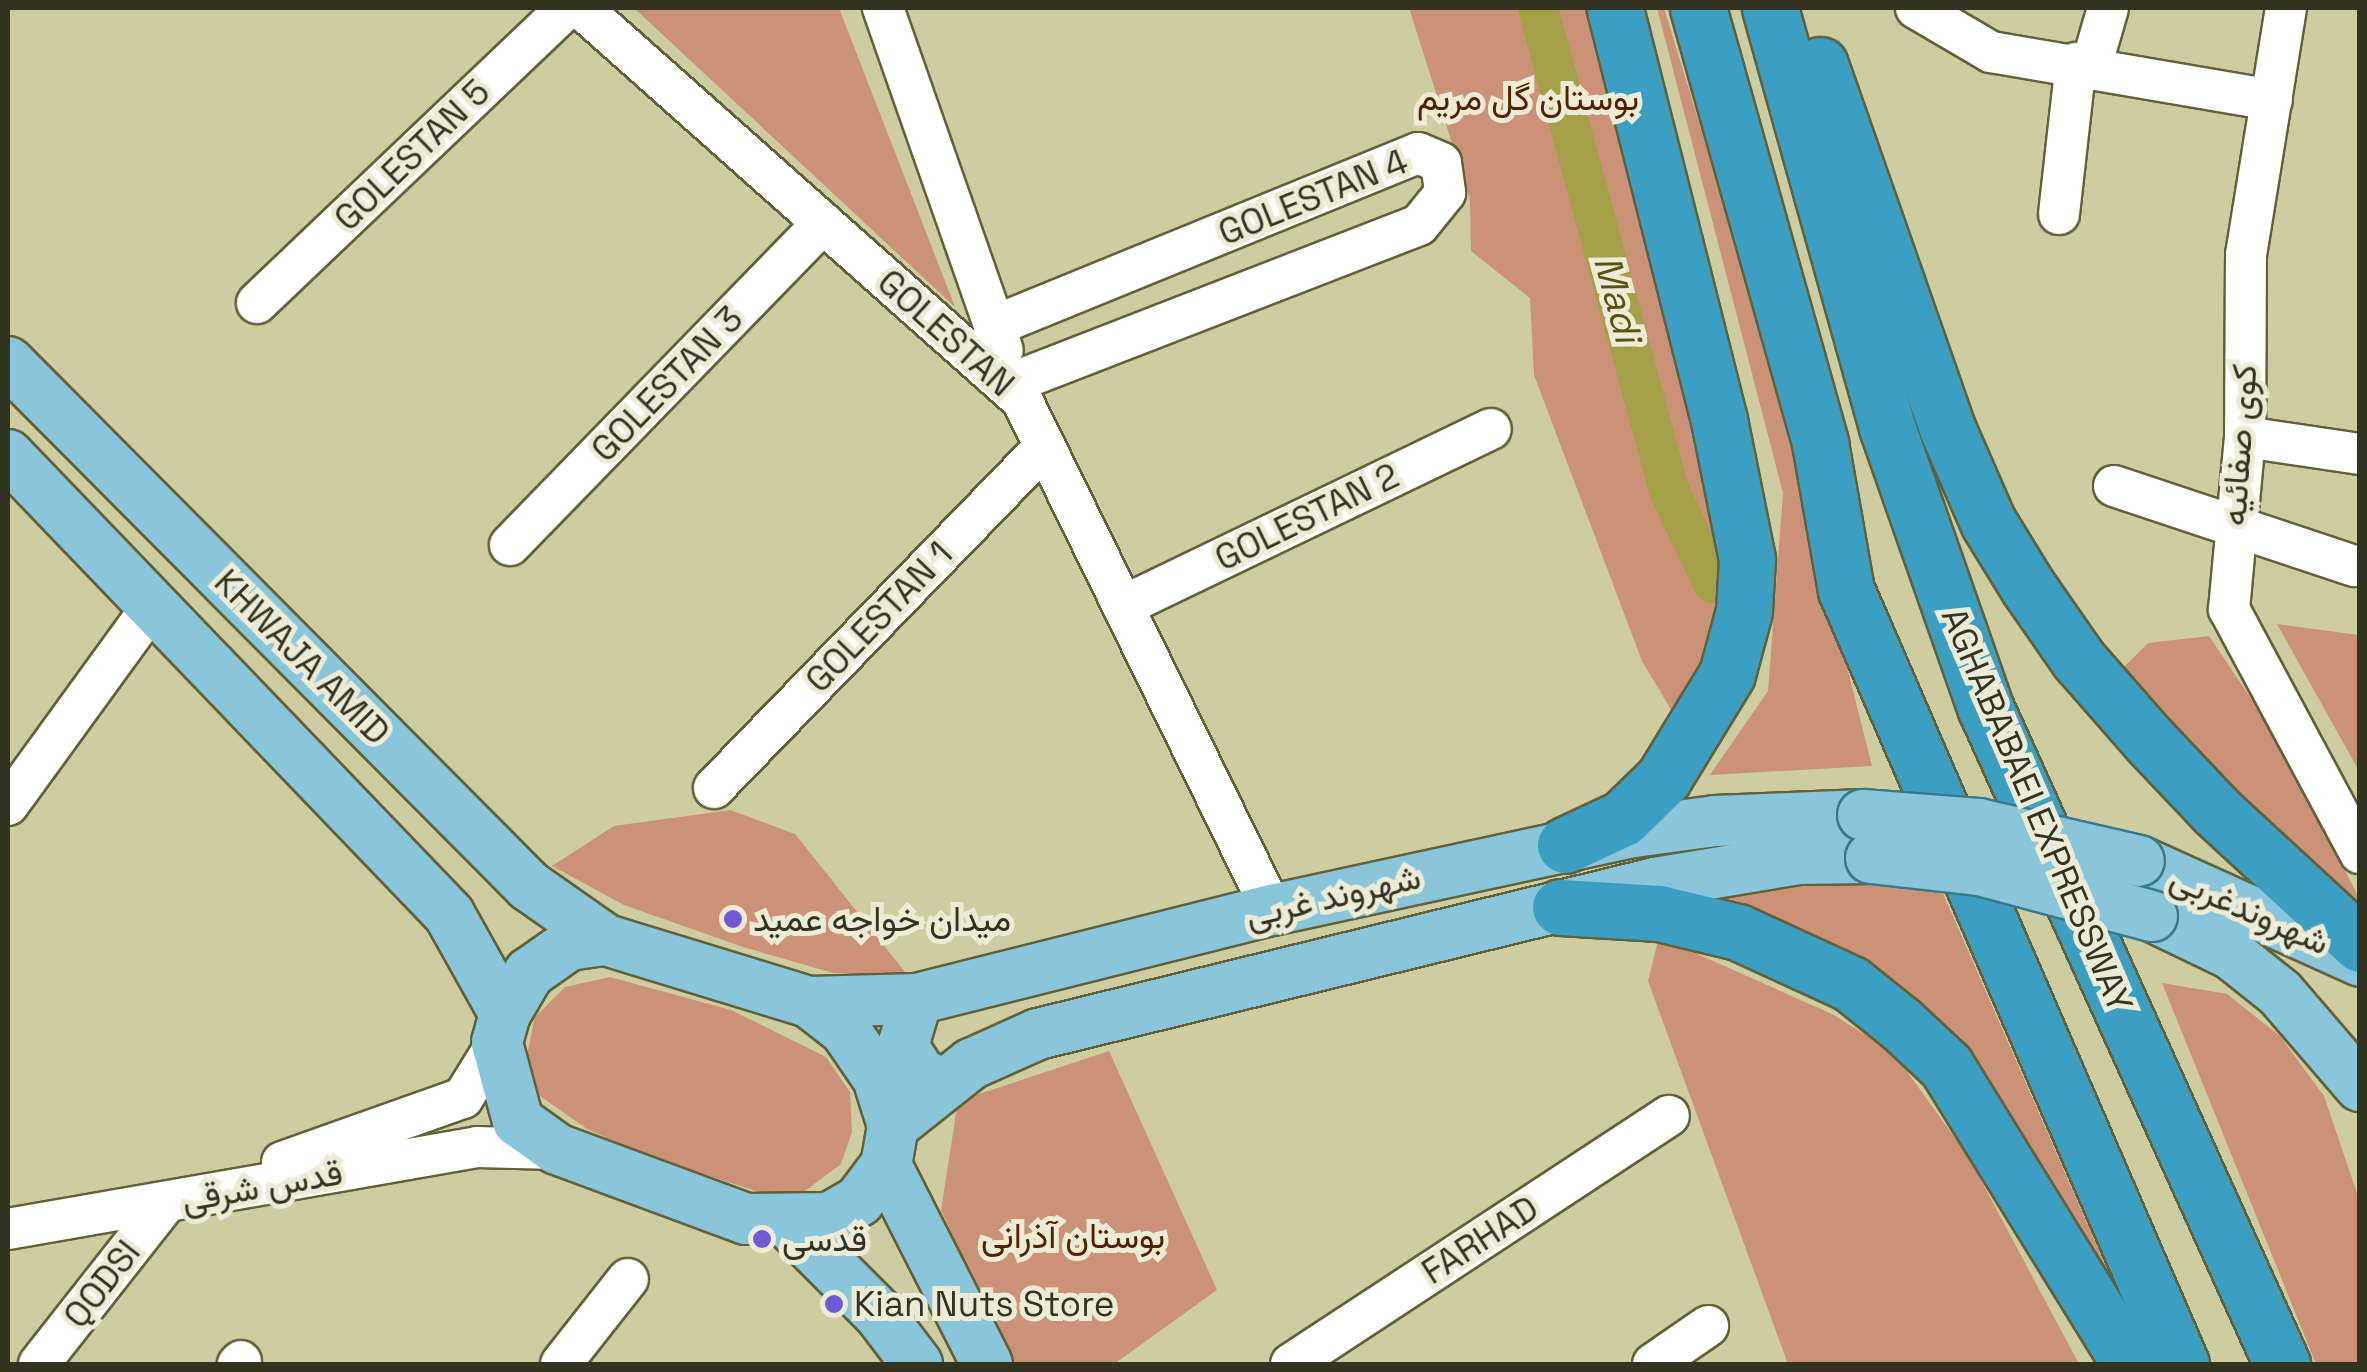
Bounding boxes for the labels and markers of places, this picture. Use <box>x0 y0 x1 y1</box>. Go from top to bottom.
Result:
place label: میدان خواجه عمید <box>753 898 1011 940</box>
marker: میدان خواجه عمید <box>722 908 744 930</box>
place label: قدسی <box>782 1218 867 1260</box>
marker: قدسی <box>751 1228 773 1250</box>
place label: Kian Nuts Store <box>854 1283 1115 1325</box>
marker: Kian Nuts Store <box>823 1293 845 1315</box>

